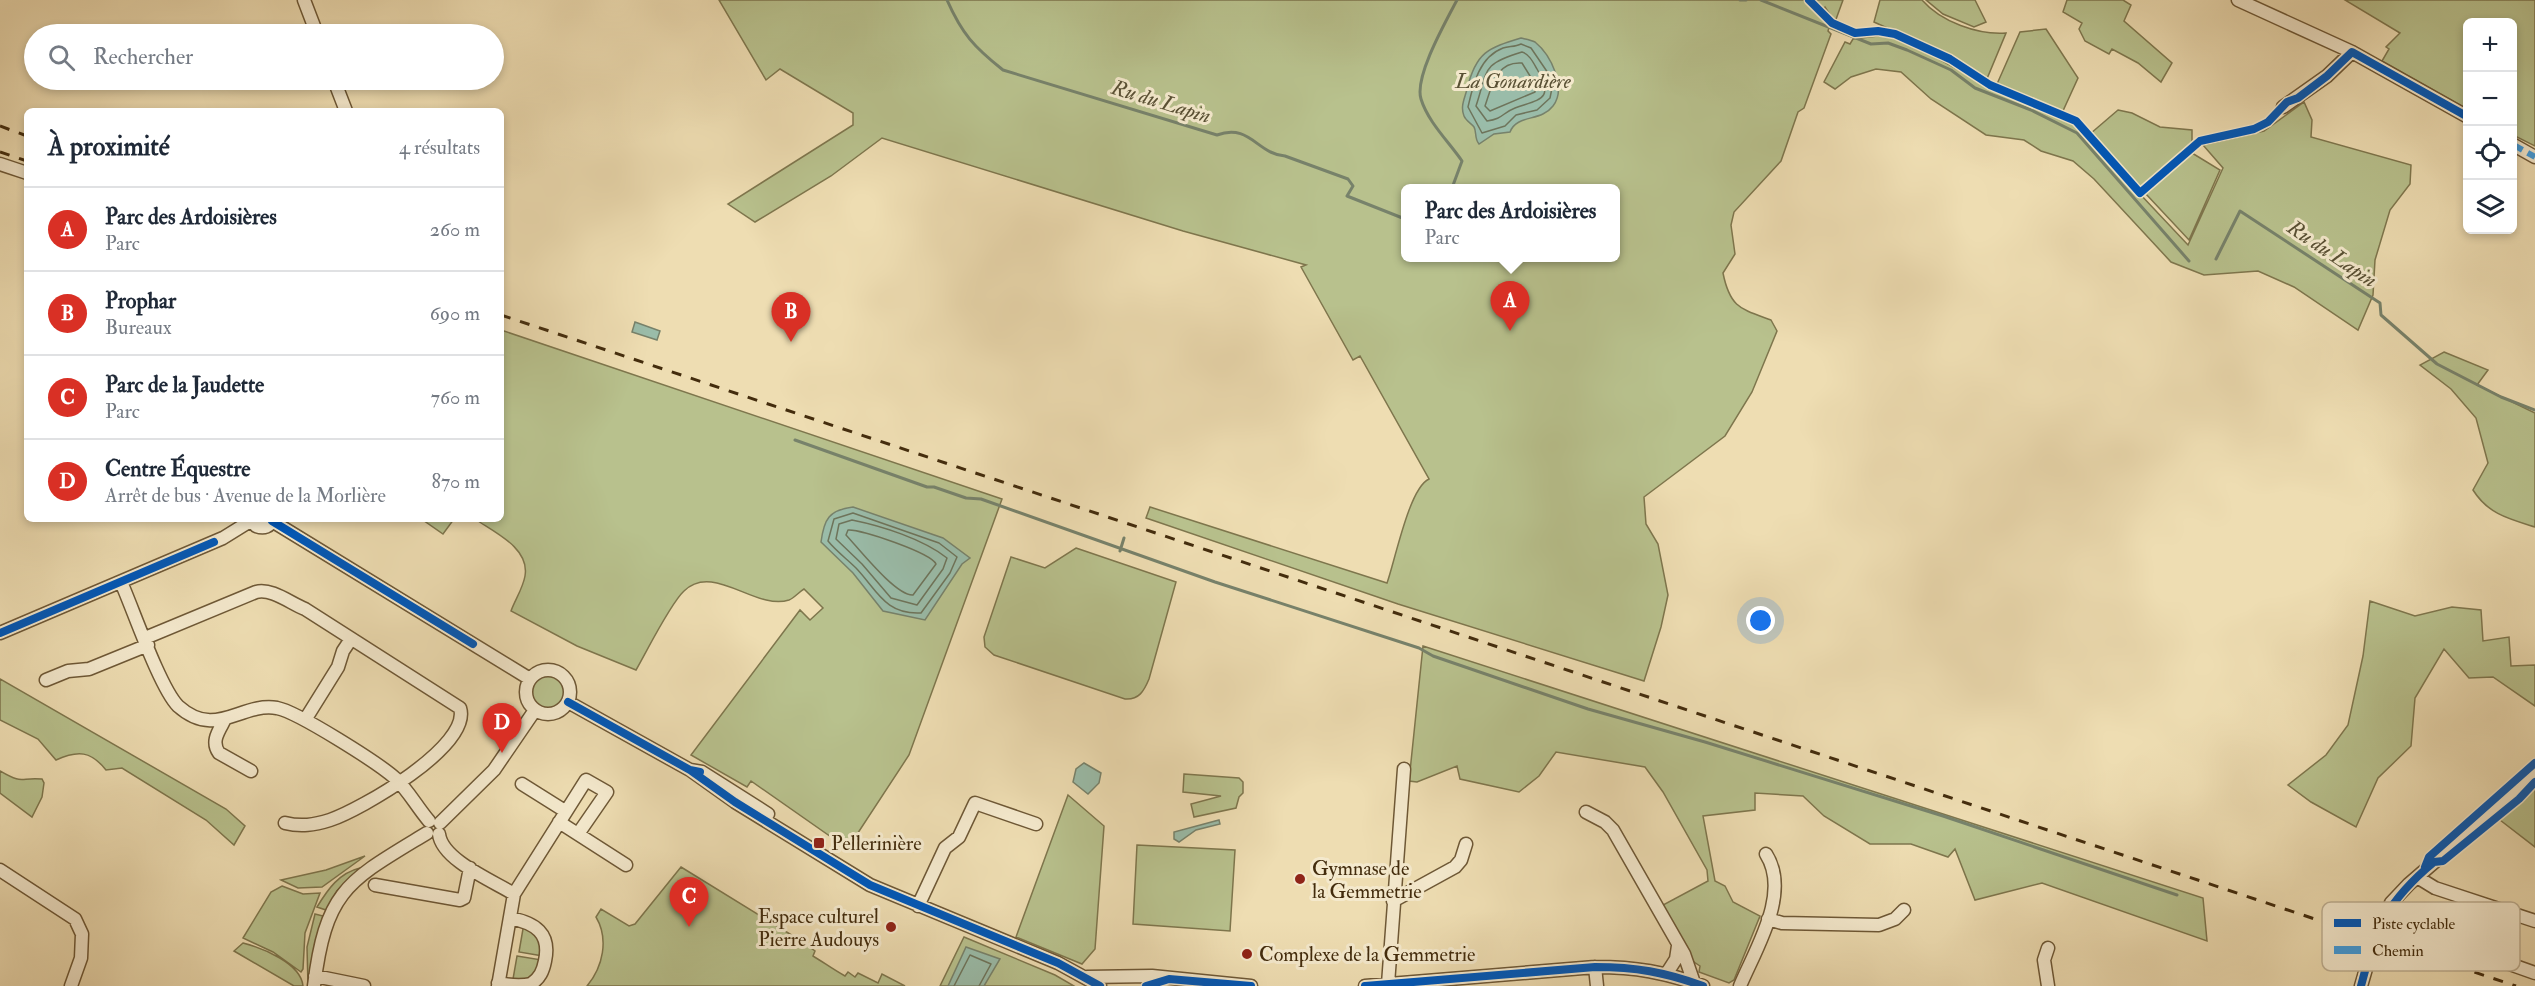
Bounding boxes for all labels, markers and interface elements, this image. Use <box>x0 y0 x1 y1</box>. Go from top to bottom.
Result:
map controls <box>2463 18 2517 234</box>
button: + <box>2463 18 2517 72</box>
search box <box>24 24 504 90</box>
icon: search <box>45 41 78 74</box>
text: Rechercher <box>93 43 193 71</box>
water label: La Gonardière <box>1454 68 1572 95</box>
button: − <box>2463 72 2517 126</box>
water label: Ru du Lapin <box>1107 74 1214 130</box>
button: locate <box>2463 126 2517 180</box>
text: À proximité <box>48 131 170 163</box>
text: 4 résultats <box>399 135 480 160</box>
button: layers <box>2463 180 2517 234</box>
popup <box>1401 184 1620 262</box>
text: Parc des Ardoisières <box>1425 197 1596 225</box>
text: Parc des Ardoisières <box>105 203 277 231</box>
water label: Ru du Lapin <box>2281 214 2382 294</box>
text: A <box>61 217 74 242</box>
text: 260 m <box>430 217 480 242</box>
text: Parc <box>1425 225 1459 250</box>
text: Parc <box>105 231 140 256</box>
pin: A <box>1490 282 1530 331</box>
text: Prophar <box>105 287 176 315</box>
pin: B <box>772 292 810 342</box>
text: B <box>61 301 74 326</box>
text: 690 m <box>430 301 480 326</box>
text: Bureaux <box>105 315 172 340</box>
text: Parc de la Jaudette <box>105 371 264 399</box>
text: C <box>60 385 75 410</box>
text: 760 m <box>431 385 480 410</box>
text: Parc <box>105 399 140 424</box>
text: Centre Équestre <box>105 455 251 483</box>
text: D <box>59 469 76 494</box>
text: 870 m <box>432 469 480 494</box>
text: Arrêt de bus · Avenue de la Morlière <box>105 483 386 508</box>
your location <box>1746 606 1775 635</box>
pin: D <box>482 704 522 753</box>
place label: Pellerinière <box>831 831 922 856</box>
marker: Pellerinière <box>812 836 826 850</box>
place label: Gymnase de la Gemmetrie <box>1312 856 1422 904</box>
marker: Gymnase de la Gemmetrie <box>1293 872 1307 886</box>
pin: C <box>670 878 708 927</box>
legend <box>2322 902 2520 971</box>
place label: Espace culturel Pierre Audouys <box>758 904 879 952</box>
text: Piste cyclable <box>2372 914 2456 934</box>
marker: Espace culturel Pierre Audouys <box>884 920 898 934</box>
text: Chemin <box>2372 941 2424 961</box>
place label: Complexe de la Gemmetrie <box>1259 942 1475 968</box>
marker: Complexe de la Gemmetrie <box>1240 947 1254 961</box>

